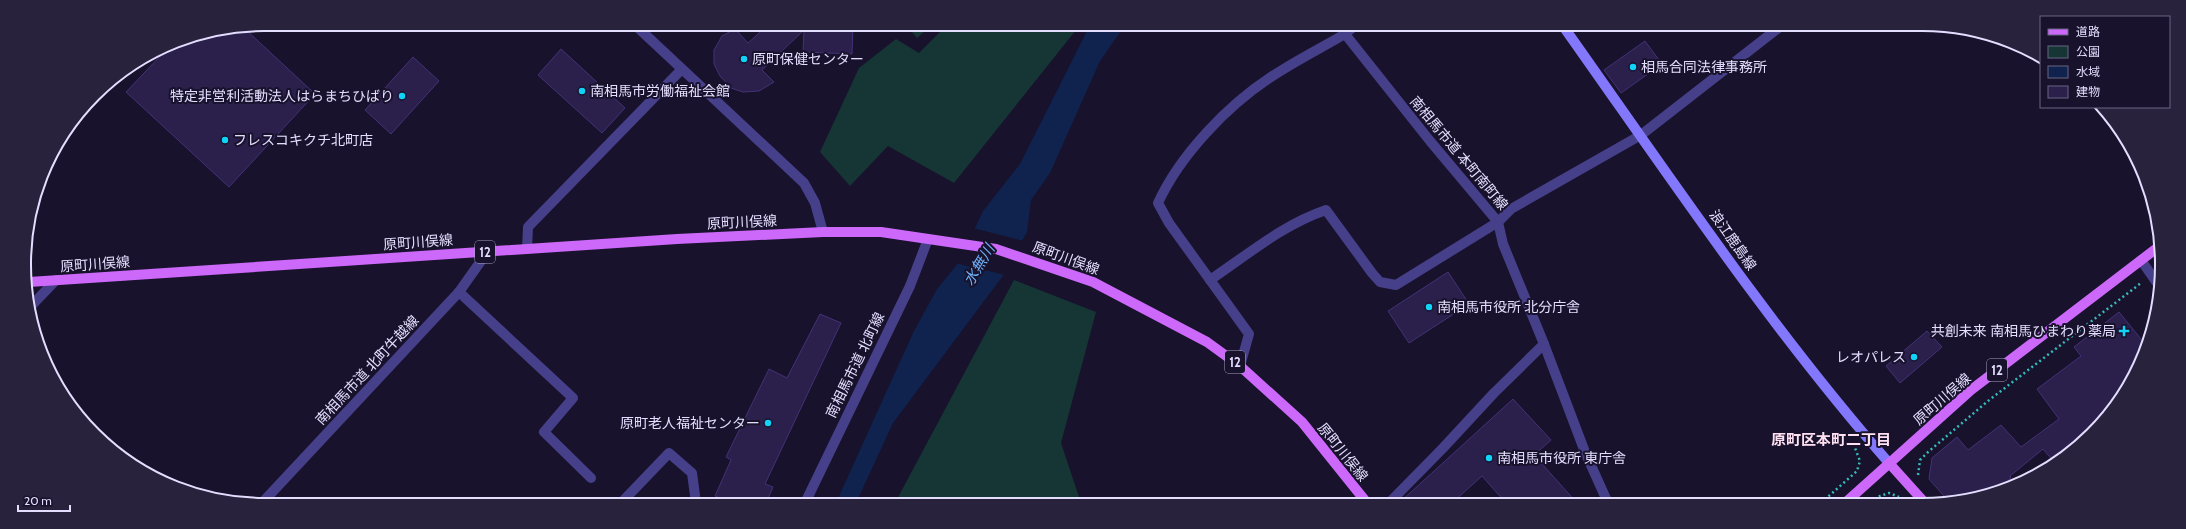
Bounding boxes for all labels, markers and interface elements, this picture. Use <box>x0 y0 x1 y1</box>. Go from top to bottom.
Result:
legend <box>2040 16 2170 108</box>
text: 道路 <box>2076 24 2100 39</box>
text: 公園 <box>2076 44 2100 59</box>
place label: 原町保健センター <box>752 50 864 68</box>
marker: 原町保健センター <box>739 54 749 64</box>
place label: 相馬合同法律事務所 <box>1641 58 1767 76</box>
marker: 相馬合同法律事務所 <box>1628 62 1638 72</box>
text: 水域 <box>2076 64 2100 79</box>
place label: 南相馬市労働福祉会館 <box>590 82 730 100</box>
text: 建物 <box>2076 84 2100 99</box>
marker: 南相馬市労働福祉会館 <box>577 86 587 96</box>
place label: 特定非営利活動法人はらまちひばり <box>170 87 394 105</box>
marker: 特定非営利活動法人はらまちひばり <box>397 91 407 101</box>
street label: 南相馬市道 本町南町線 <box>1406 92 1512 214</box>
place label: フレスコキクチ北町店 <box>233 131 373 149</box>
marker: フレスコキクチ北町店 <box>220 135 230 145</box>
street label: 浪江鹿島線 <box>1706 206 1760 274</box>
street label: 原町川俣線 <box>707 211 777 233</box>
street label: 原町川俣線 <box>382 231 454 253</box>
street label: 原町川俣線 <box>1030 238 1102 278</box>
water label: 水無川 <box>960 239 999 289</box>
road number: 12 <box>475 241 495 263</box>
street label: 原町川俣線 <box>59 253 131 275</box>
place label: 南相馬市役所 北分庁舎 <box>1437 298 1580 316</box>
marker: 南相馬市役所 北分庁舎 <box>1424 302 1434 312</box>
street label: 南相馬市道 北町線 <box>822 309 888 421</box>
street label: 南相馬市道 北町牛越線 <box>312 312 422 428</box>
place label: 共創未来 南相馬ひまわり薬局 <box>1931 322 2116 340</box>
marker: 共創未来 南相馬ひまわり薬局 <box>2119 326 2129 336</box>
place label: レオパレス <box>1836 348 1906 366</box>
road number: 12 <box>1225 351 1245 373</box>
marker: レオパレス <box>1909 352 1919 362</box>
road number: 12 <box>1987 359 2007 381</box>
street label: 原町川俣線 <box>1910 369 1974 429</box>
place label: 原町老人福祉センター <box>620 414 760 432</box>
marker: 原町老人福祉センター <box>763 418 773 428</box>
street label: 原町川俣線 <box>1314 419 1372 485</box>
district label: 原町区本町二丁目 <box>1771 431 1891 449</box>
place label: 南相馬市役所 東庁舎 <box>1497 449 1626 467</box>
marker: 南相馬市役所 東庁舎 <box>1484 453 1494 463</box>
scale bar <box>18 487 70 513</box>
text: 20 m <box>24 493 52 508</box>

